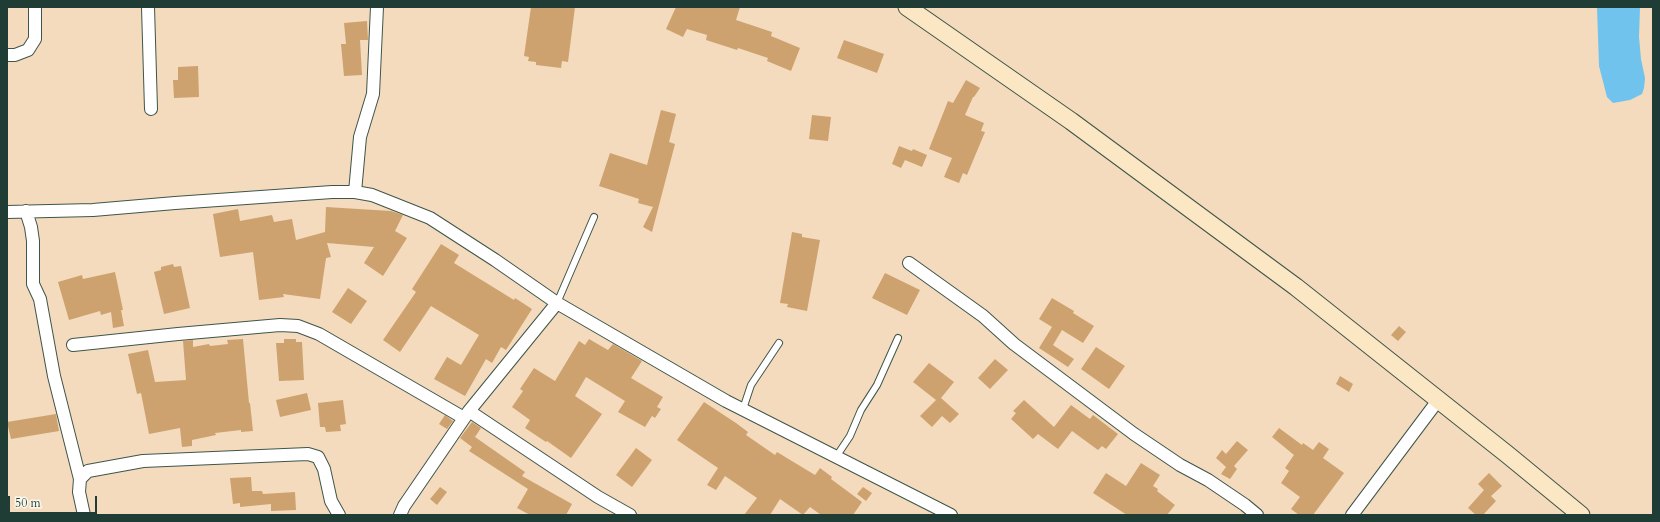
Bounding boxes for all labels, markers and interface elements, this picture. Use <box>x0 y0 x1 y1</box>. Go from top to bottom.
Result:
scale bar <box>10 488 99 514</box>
text: 50 m <box>15 495 41 511</box>

